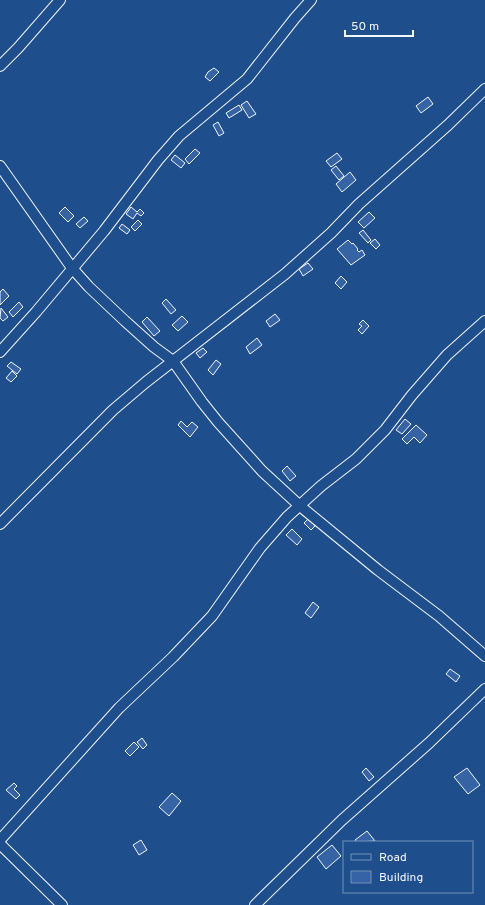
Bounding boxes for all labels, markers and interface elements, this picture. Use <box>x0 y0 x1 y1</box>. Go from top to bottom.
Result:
scale bar <box>345 12 413 38</box>
text: 50 m <box>351 19 379 35</box>
legend <box>343 841 473 893</box>
text: Road <box>379 850 407 866</box>
text: Building <box>379 870 423 886</box>

